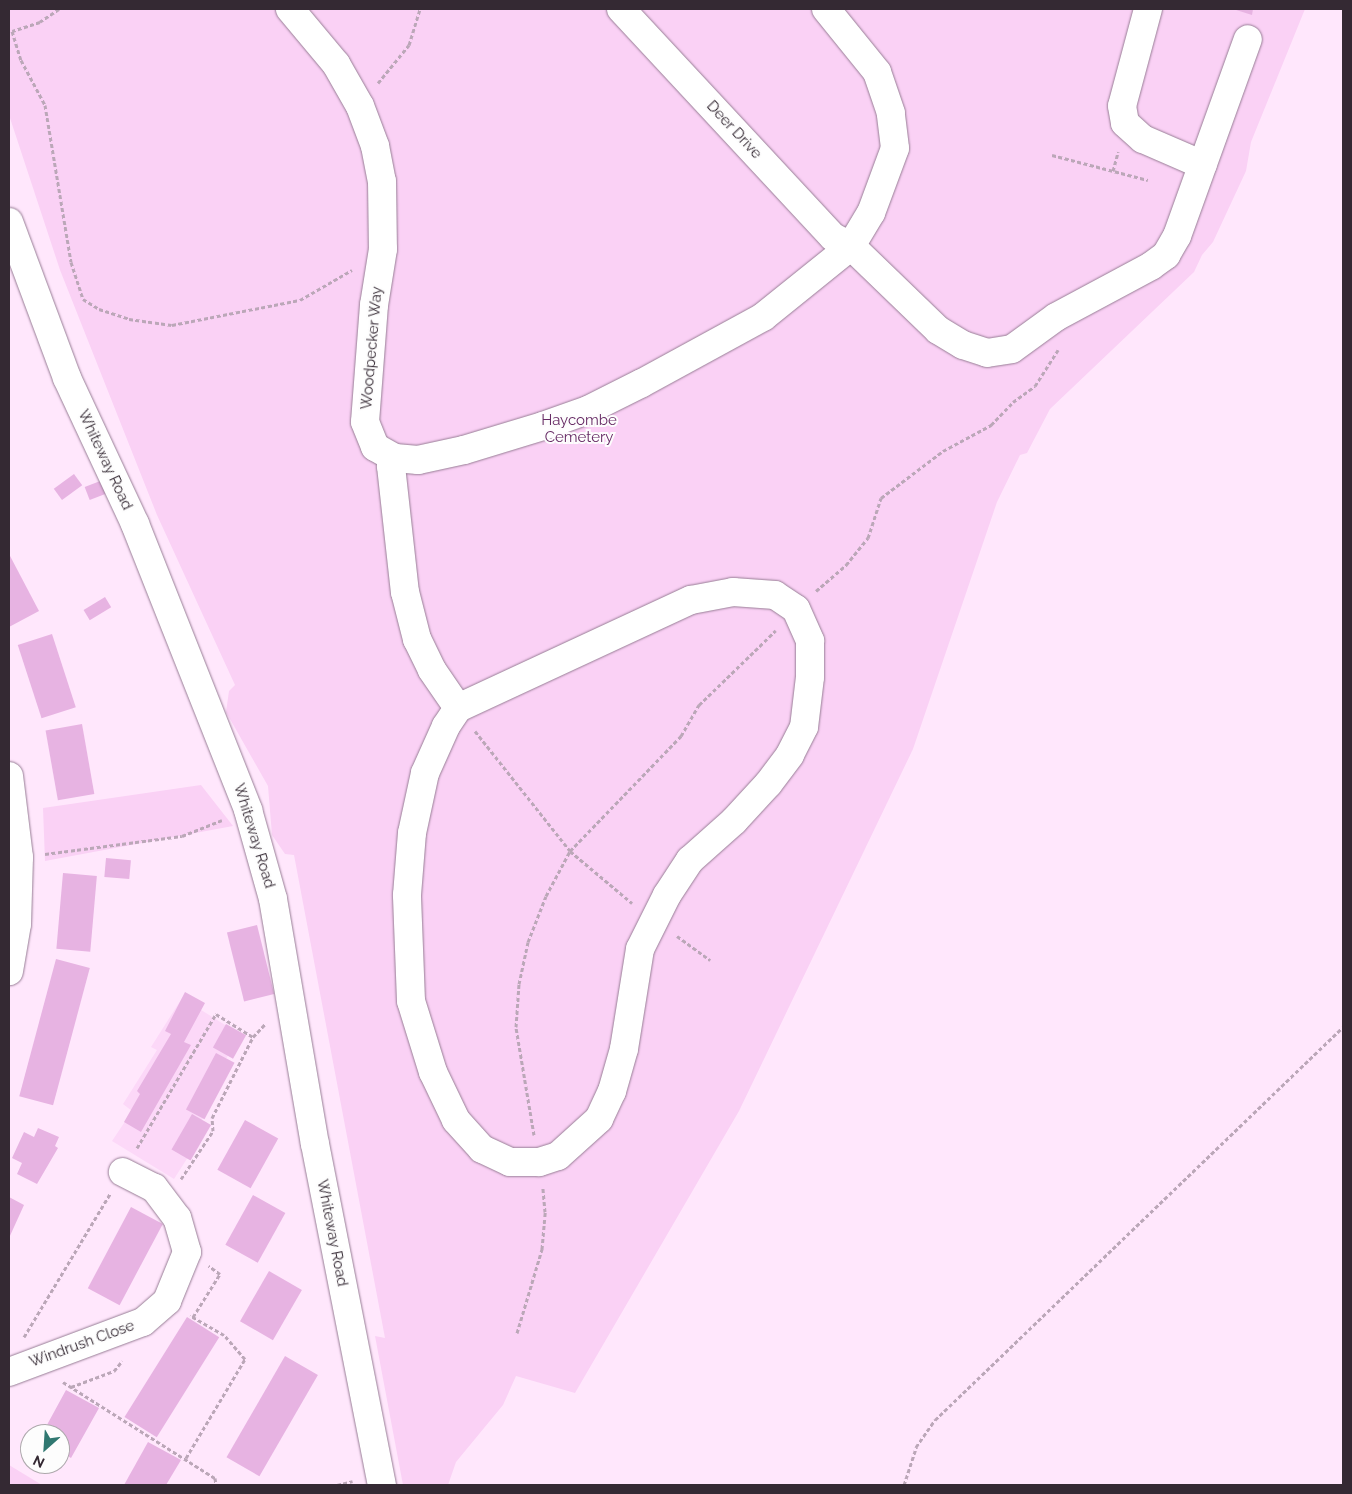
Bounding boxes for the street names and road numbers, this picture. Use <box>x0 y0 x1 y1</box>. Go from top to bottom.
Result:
street label: Deer Drive <box>702 97 766 163</box>
street label: Woodpecker Way <box>358 285 386 411</box>
street label: Whiteway Road <box>74 407 136 513</box>
street label: Whiteway Road <box>229 781 279 891</box>
street label: Whiteway Road <box>313 1178 351 1288</box>
street label: Windrush Close <box>27 1317 137 1371</box>

